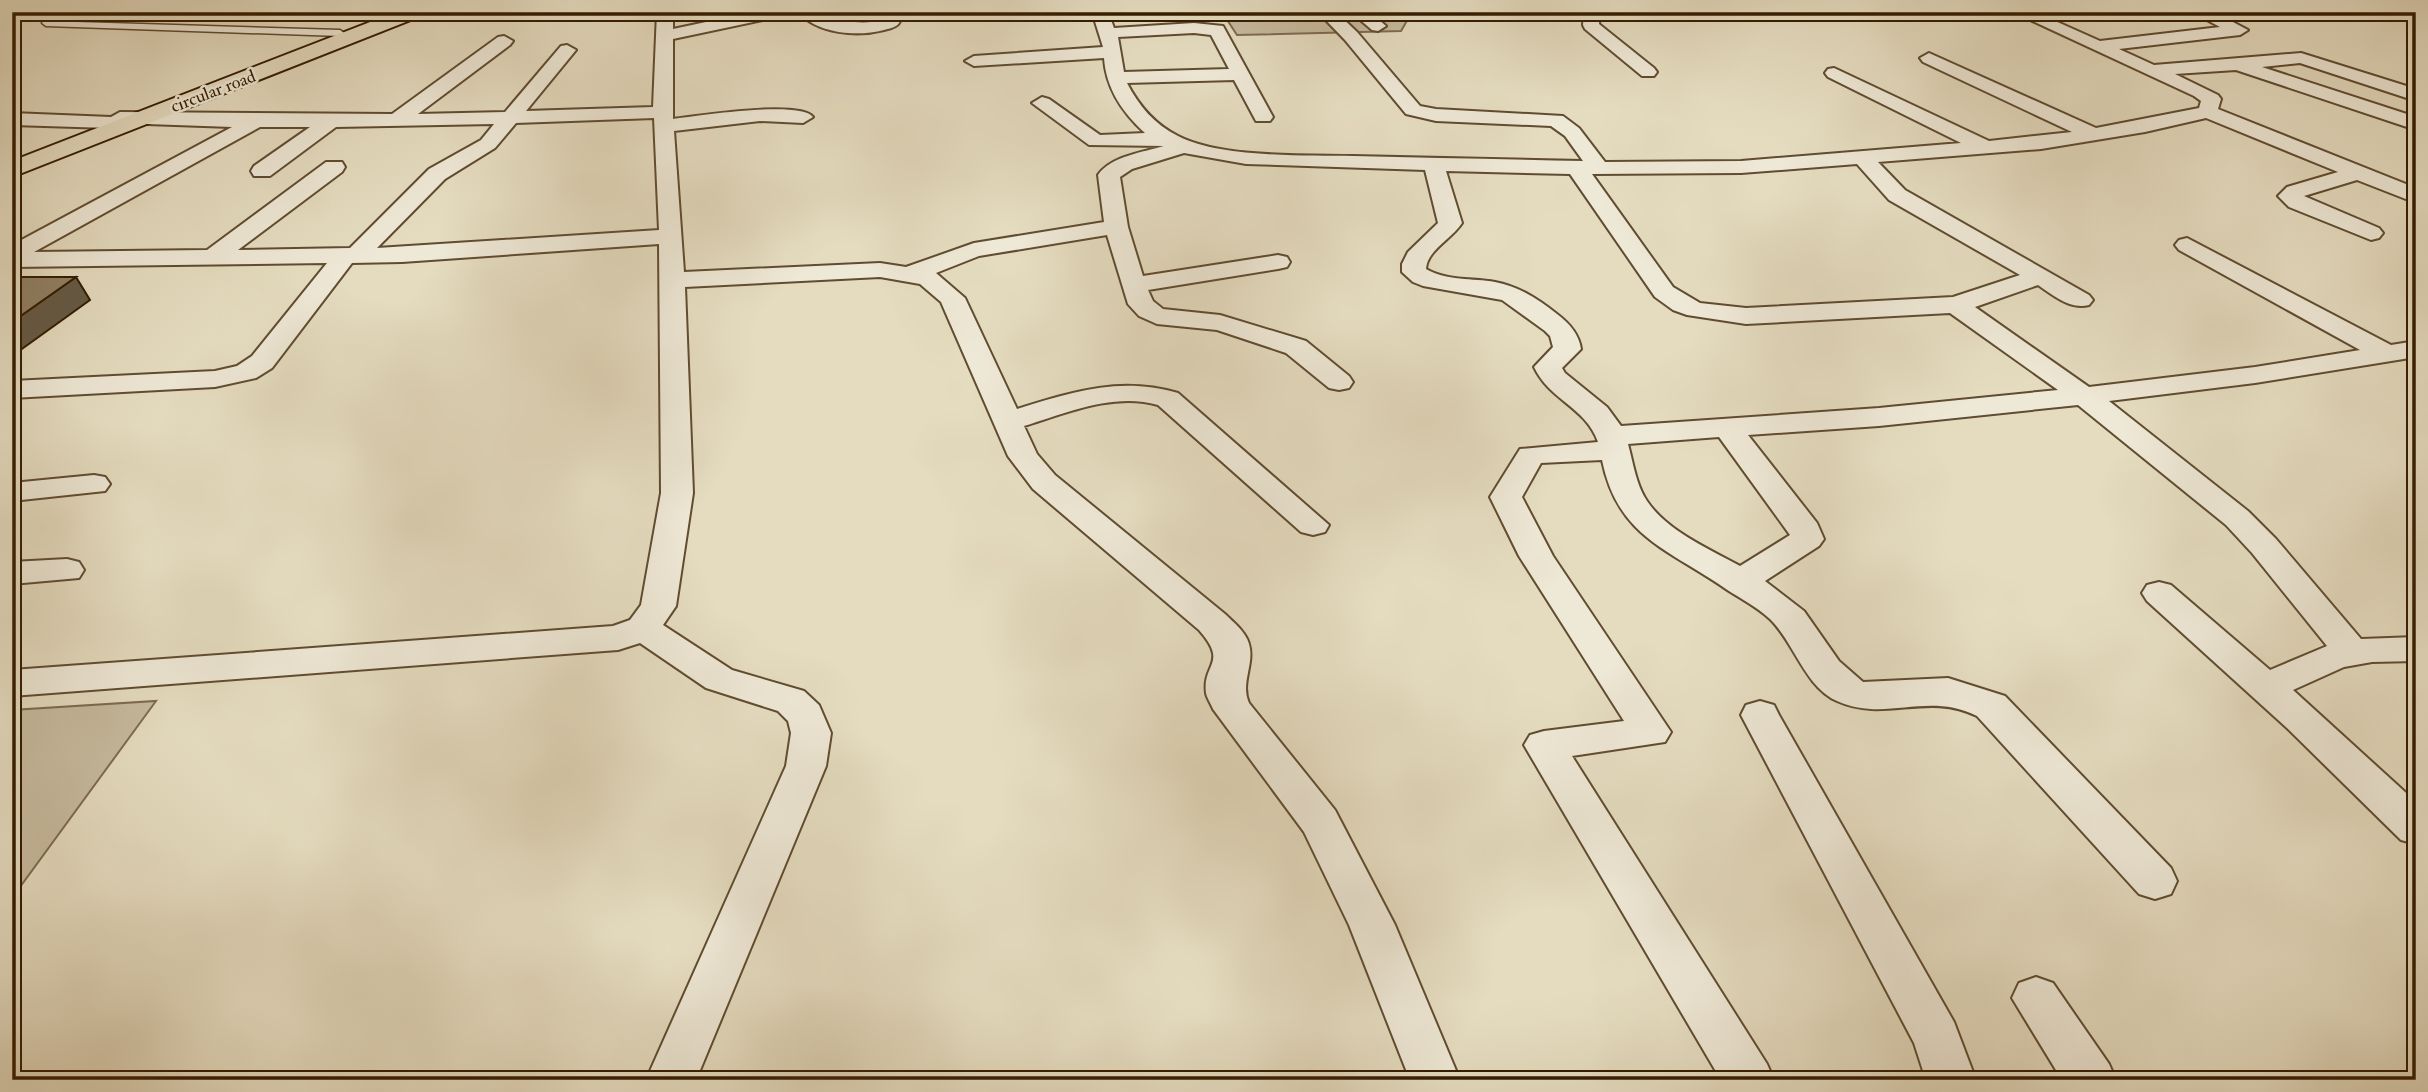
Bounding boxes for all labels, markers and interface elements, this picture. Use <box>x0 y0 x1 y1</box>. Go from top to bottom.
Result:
street label: circular road <box>167 65 259 118</box>

